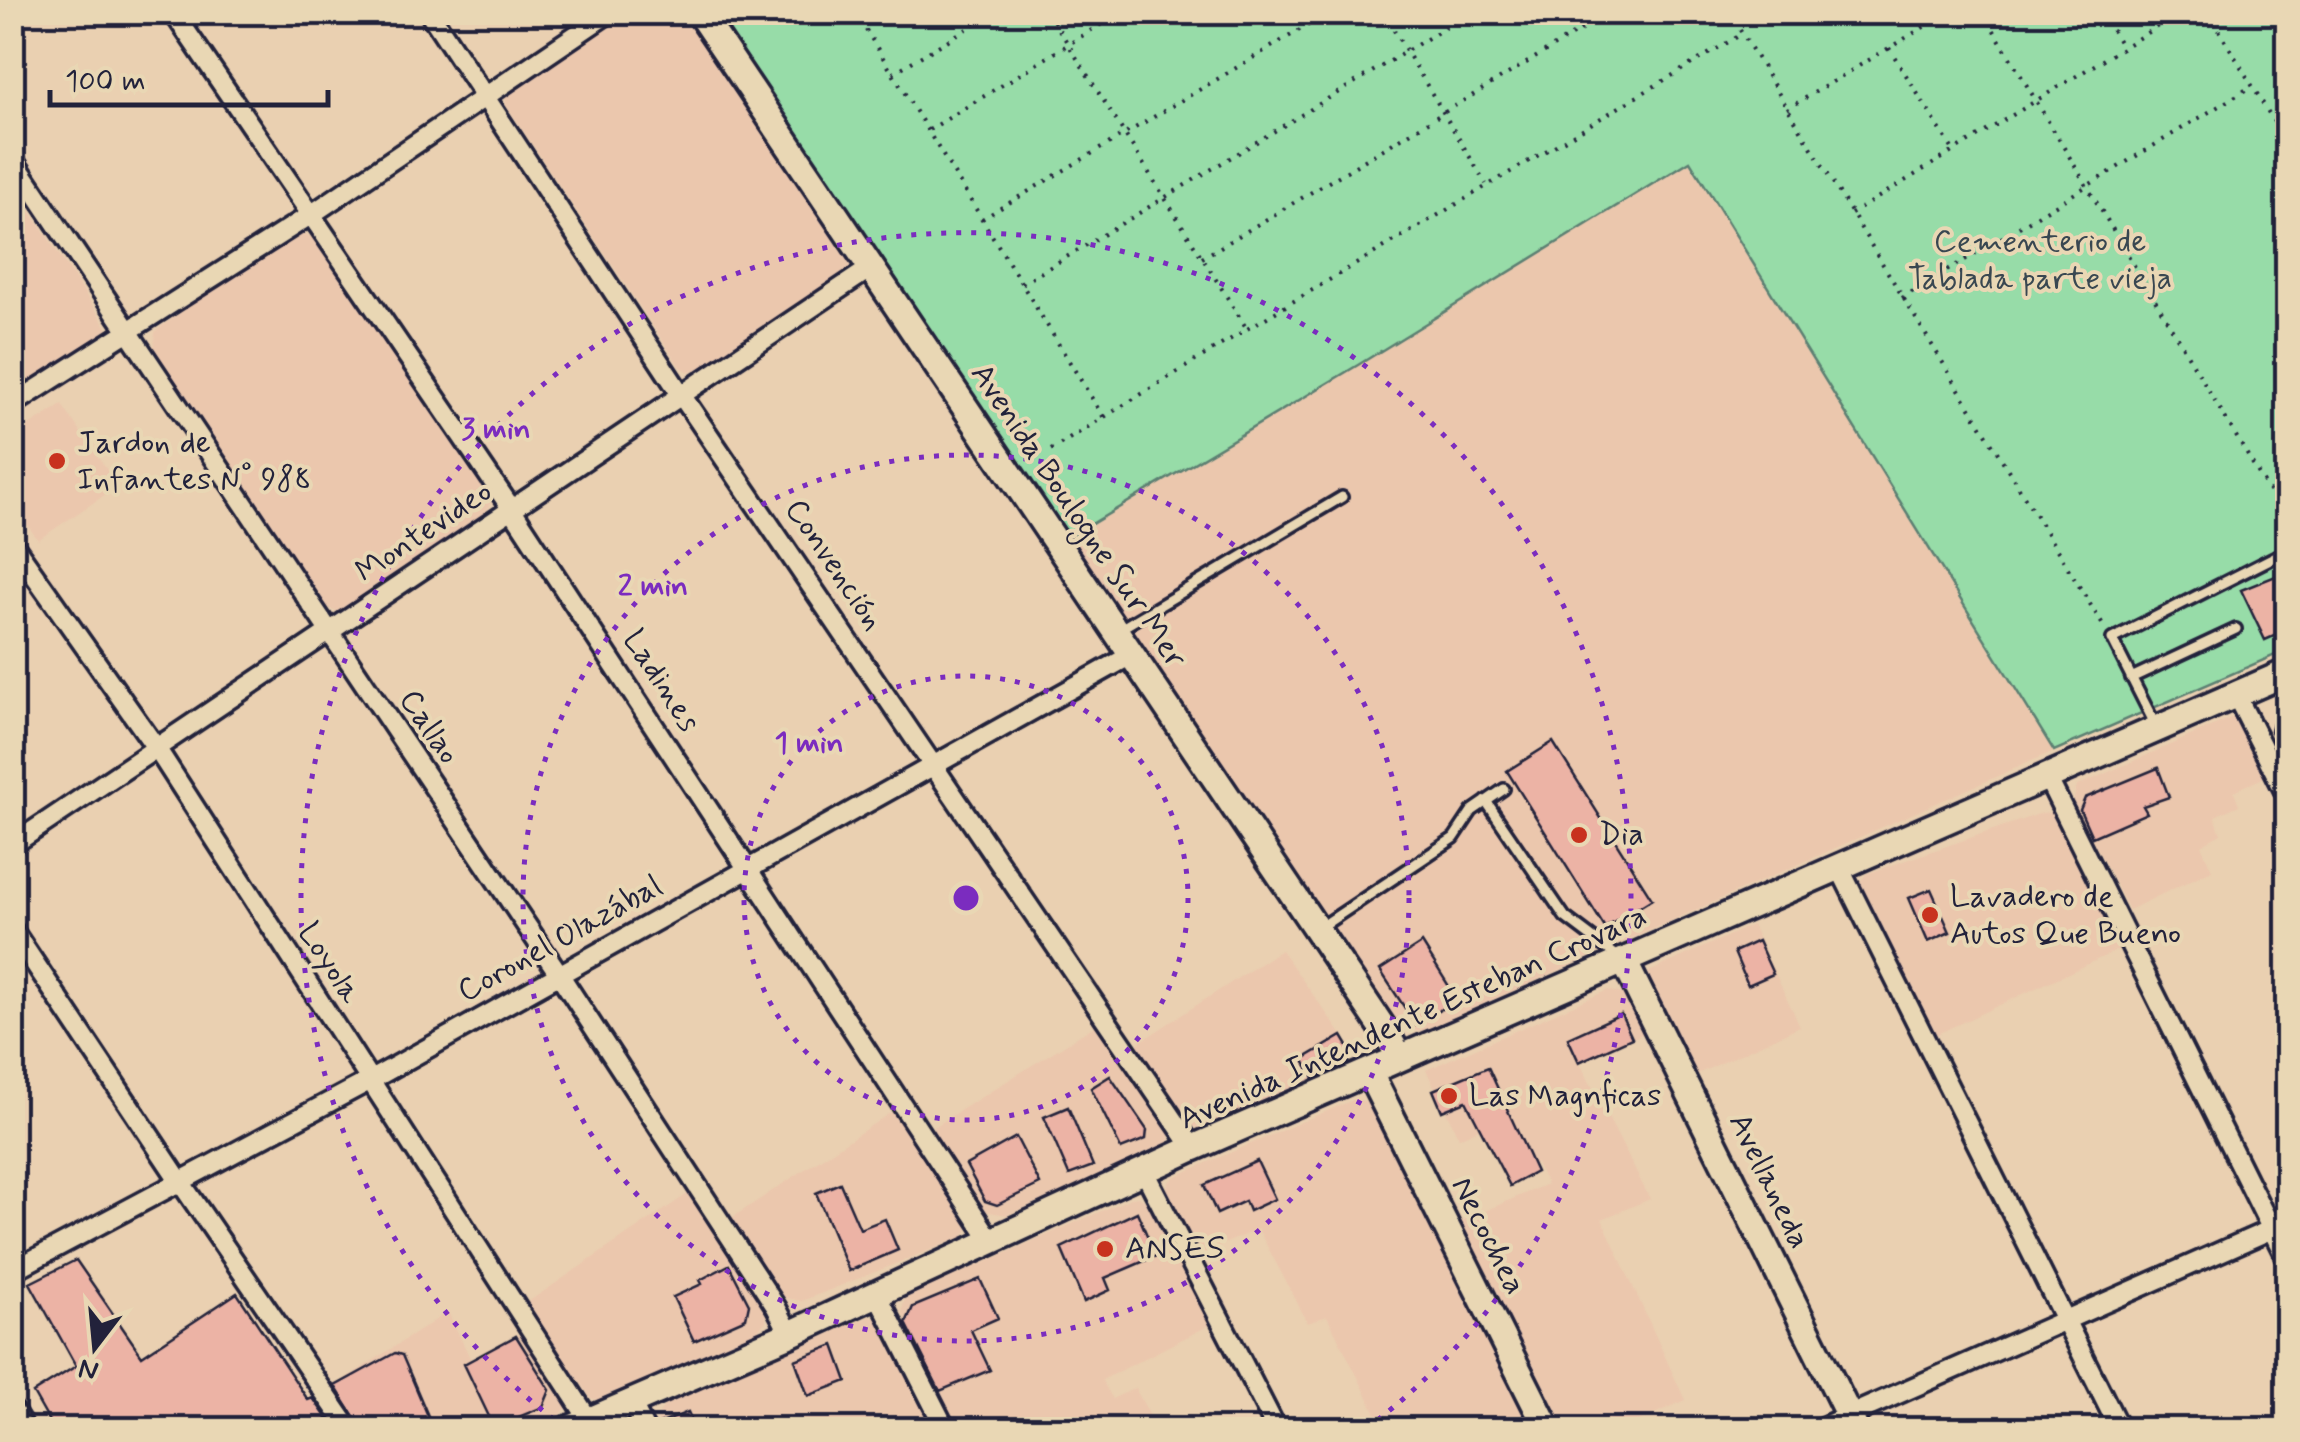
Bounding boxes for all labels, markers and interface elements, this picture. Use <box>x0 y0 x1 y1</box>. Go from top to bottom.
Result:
scale bar <box>50 45 328 107</box>
text: 100 m <box>65 62 146 101</box>
park label: Cementerio de Tablada parte vieja <box>1908 221 2172 300</box>
street label: Avenida Boulogne Sur Mer <box>959 356 1196 678</box>
text: 3 min <box>461 410 531 449</box>
place label: Jardon de Infantes N° 988 <box>77 422 311 501</box>
marker: Jardon de Infantes N° 988 <box>46 450 68 472</box>
street label: Montevideo <box>348 471 500 593</box>
street label: Convención <box>775 491 893 639</box>
text: 2 min <box>618 567 688 606</box>
street label: Ladines <box>612 622 710 740</box>
street label: Callao <box>389 682 469 772</box>
text: 1 min <box>774 724 844 763</box>
place label: Dia <box>1599 814 1644 856</box>
marker: Dia <box>1568 824 1590 846</box>
street label: Coronel Olazábal <box>450 865 670 1013</box>
place label: Lavadero de Autos Que Bueno <box>1950 876 2181 955</box>
centre of rings <box>948 880 984 916</box>
street label: Avenida Intendente Esteban Crovara <box>1172 896 1654 1140</box>
marker: Lavadero de Autos Que Bueno <box>1919 904 1941 926</box>
street label: Loyola <box>287 915 371 1012</box>
place label: Las Magnficas <box>1469 1075 1661 1117</box>
marker: Las Magnficas <box>1438 1085 1460 1107</box>
street label: Avellaneda <box>1718 1106 1820 1256</box>
street label: Necochea <box>1441 1170 1535 1302</box>
place label: ANSES <box>1125 1228 1224 1270</box>
marker: ANSES <box>1094 1238 1116 1260</box>
north arrow <box>45 1297 145 1397</box>
text: N <box>75 1348 103 1389</box>

